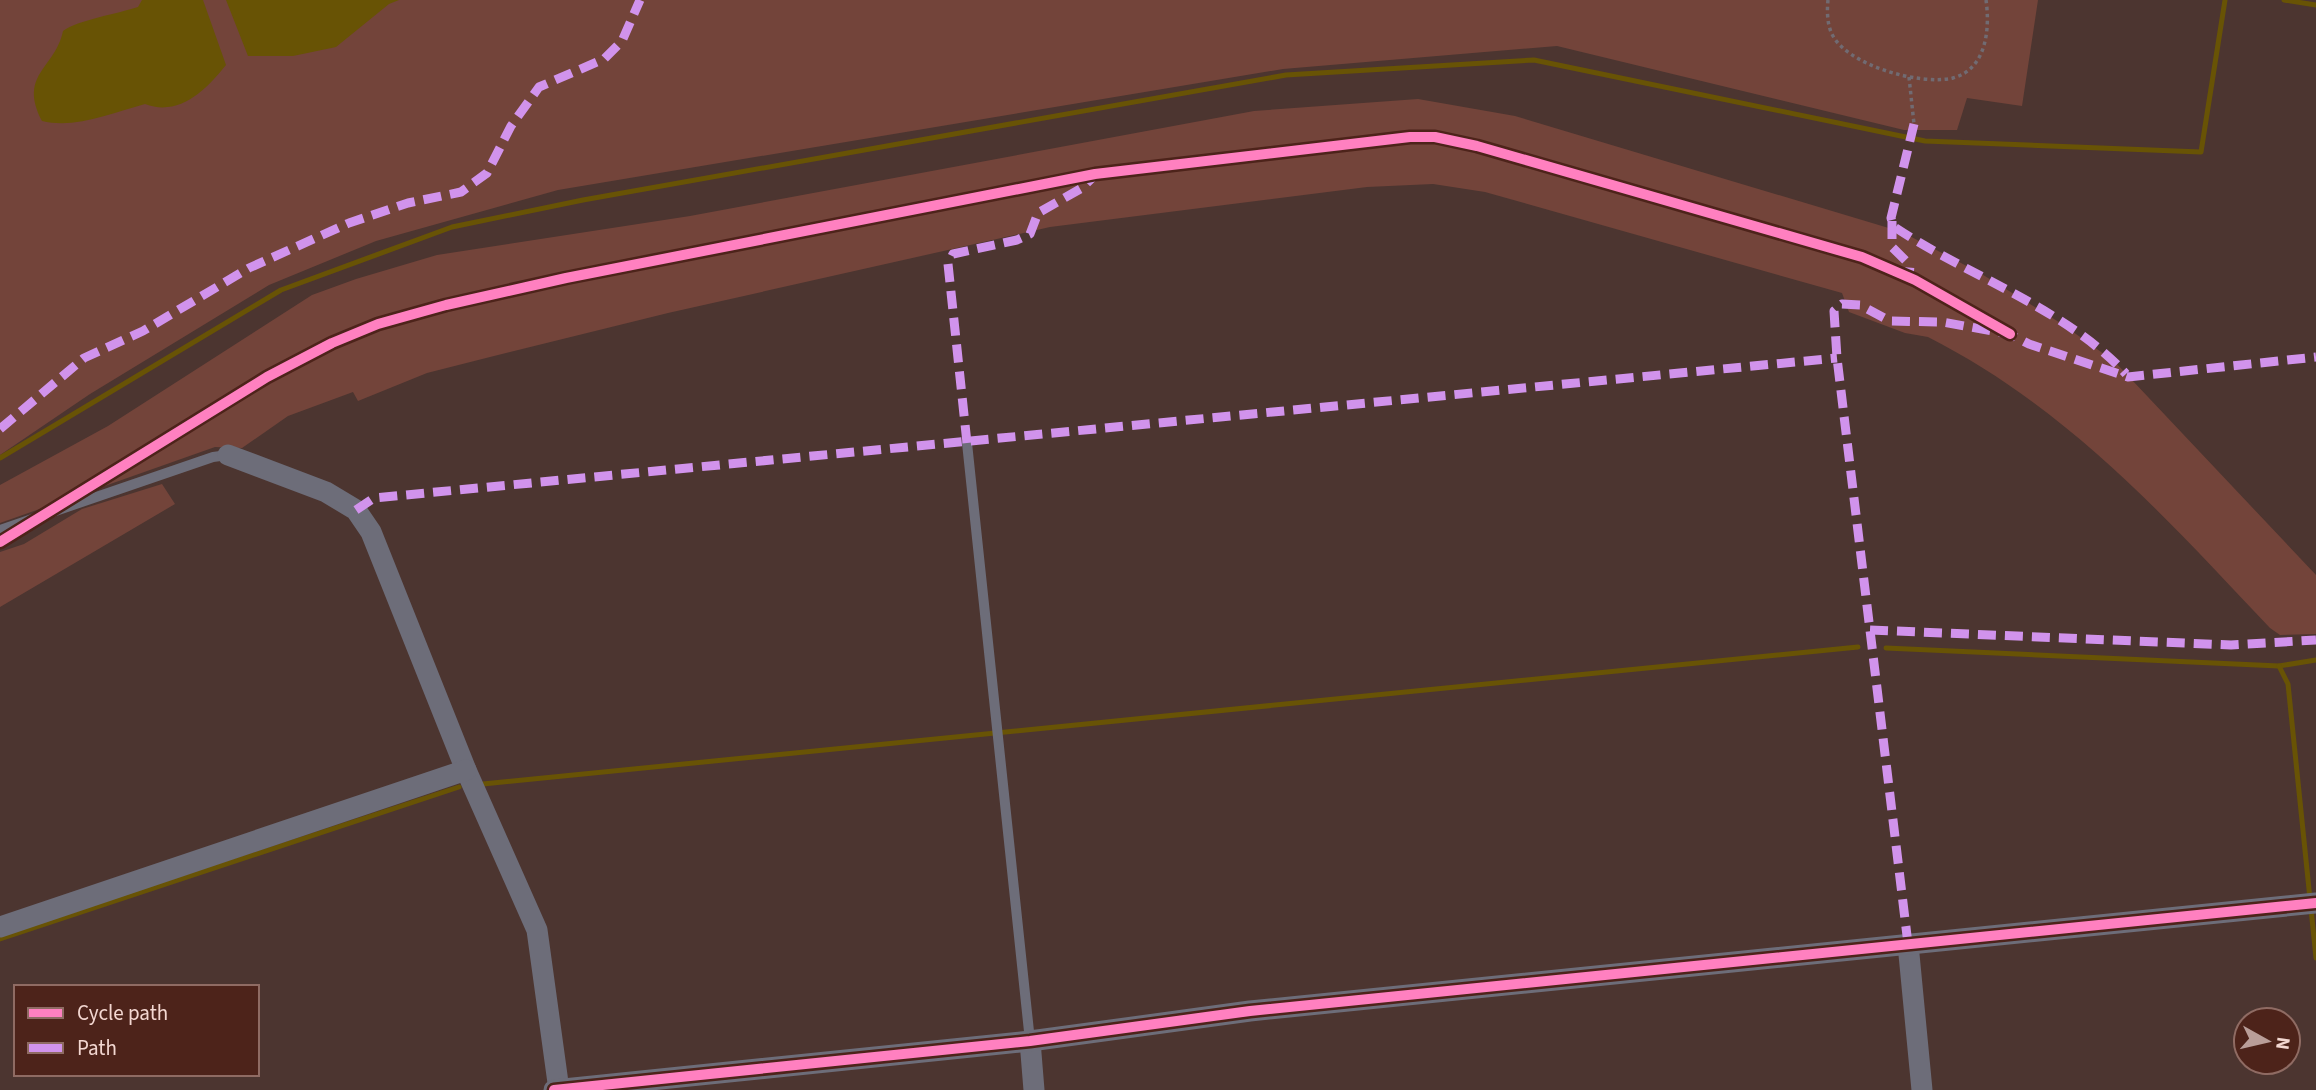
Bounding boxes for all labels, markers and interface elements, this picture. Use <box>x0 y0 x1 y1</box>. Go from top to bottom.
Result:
legend <box>14 985 259 1076</box>
text: Cycle path <box>77 998 168 1028</box>
north arrow <box>2232 1006 2302 1076</box>
text: Path <box>77 1033 117 1063</box>
text: N <box>2268 1035 2297 1051</box>

